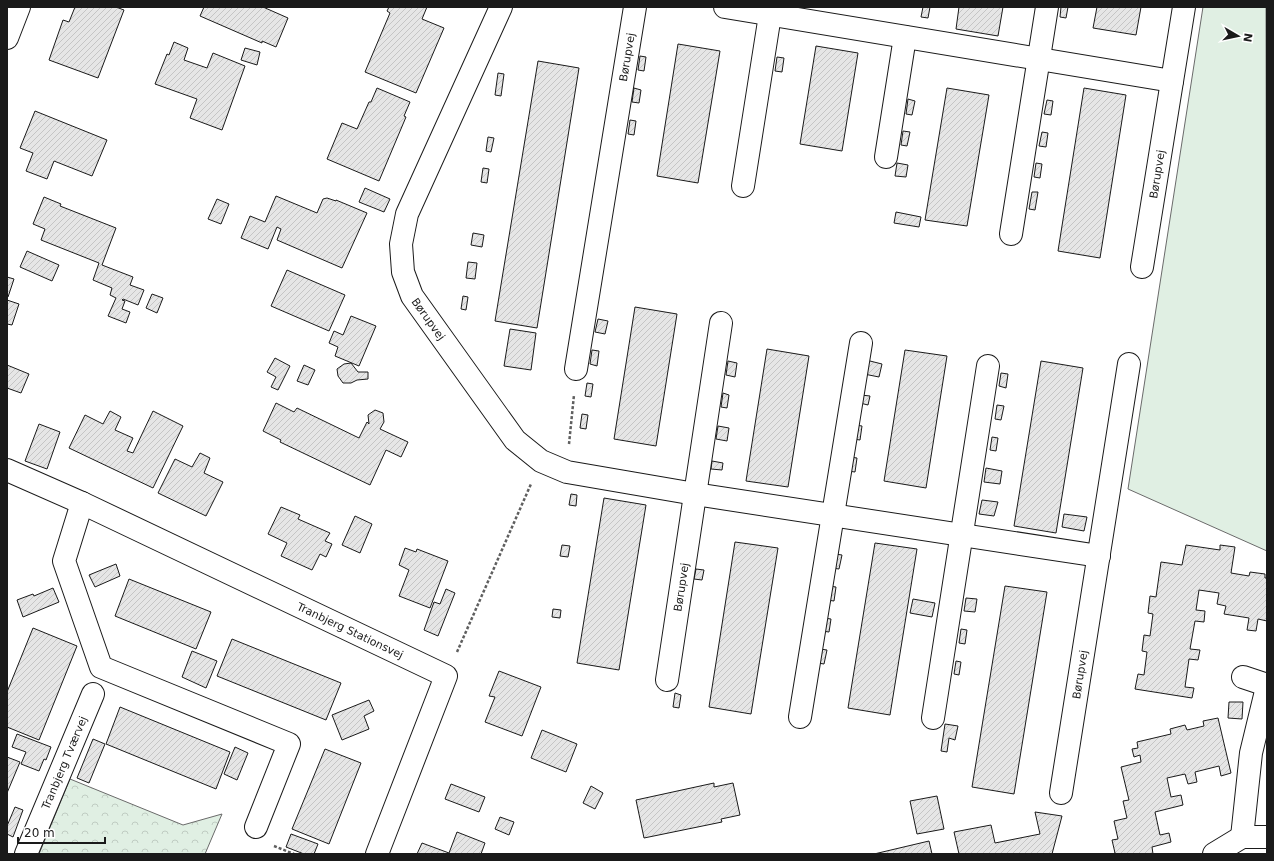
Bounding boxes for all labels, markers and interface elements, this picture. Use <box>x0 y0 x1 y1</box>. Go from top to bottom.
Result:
north arrow <box>1218 16 1258 56</box>
street label: Børupvej <box>616 32 637 82</box>
text: N <box>1240 32 1255 43</box>
street label: Børupvej <box>1147 149 1167 199</box>
street label: Børupvej <box>409 295 448 343</box>
street label: Børupvej <box>671 562 691 612</box>
street label: Tranbjerg Stationsvej <box>294 599 406 661</box>
street label: Børupvej <box>1070 649 1090 700</box>
street label: Tranbjerg Tværvej <box>39 714 90 812</box>
scale bar <box>18 819 105 845</box>
text: 20 m <box>24 826 55 840</box>

